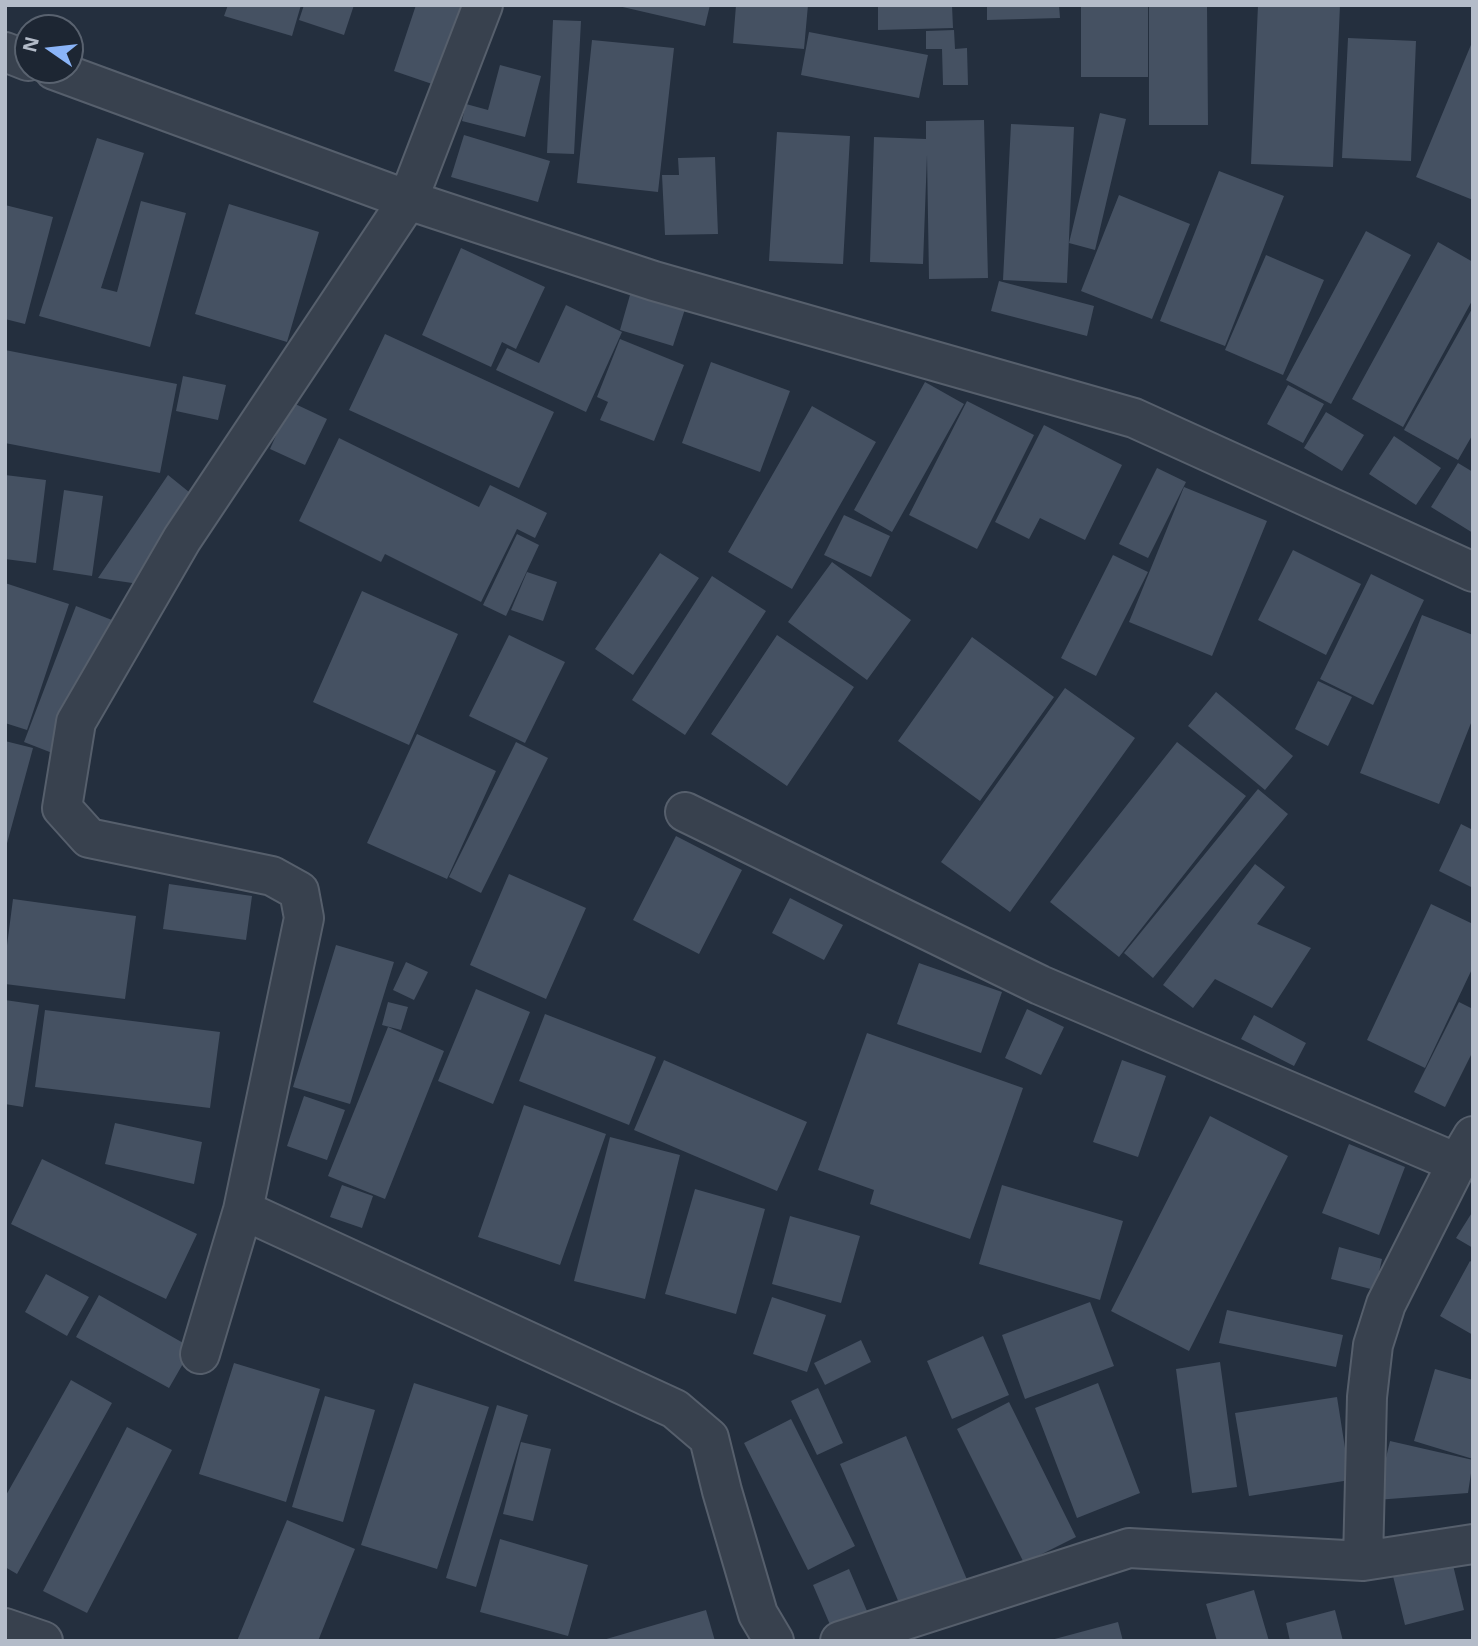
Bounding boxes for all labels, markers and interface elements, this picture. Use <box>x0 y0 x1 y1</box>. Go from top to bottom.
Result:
north arrow <box>14 14 84 84</box>
text: N <box>16 34 45 55</box>

